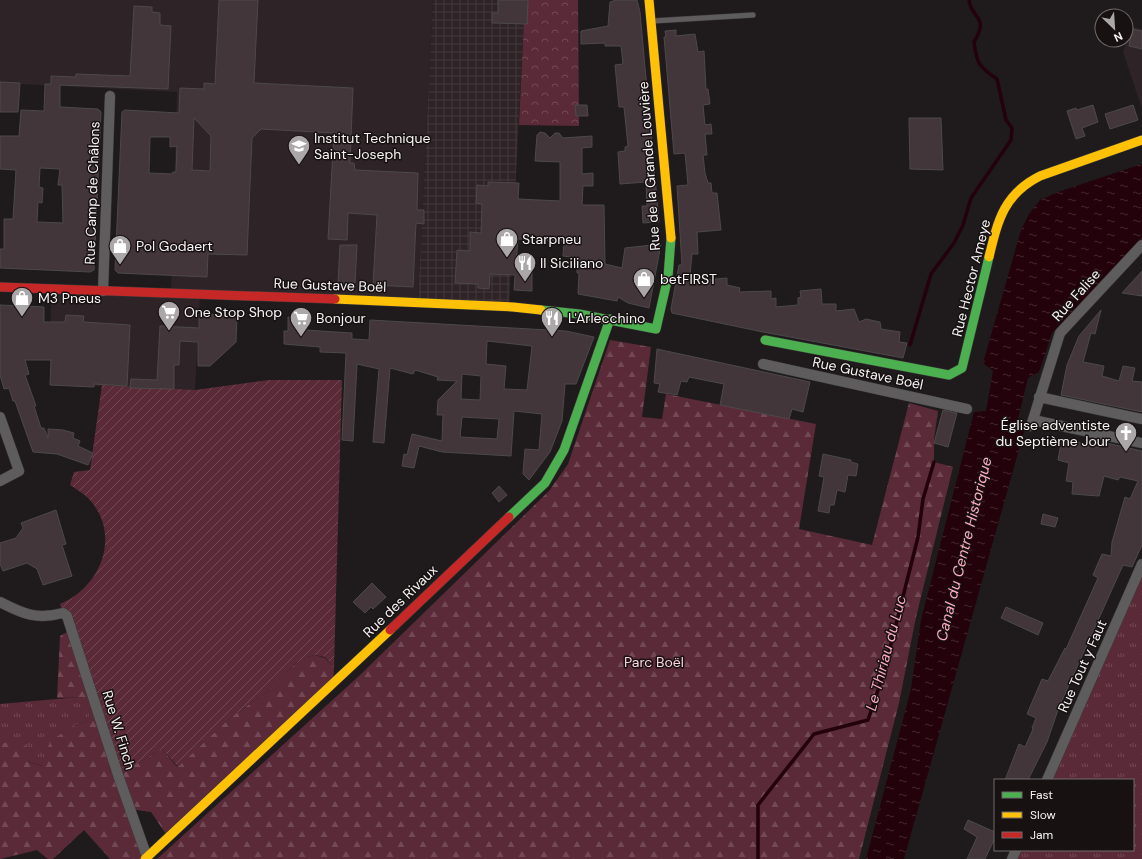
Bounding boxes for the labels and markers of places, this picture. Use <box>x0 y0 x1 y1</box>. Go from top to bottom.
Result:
place label: Institut Technique Saint-Joseph <box>314 129 430 163</box>
school or university icon: Institut Technique Saint-Joseph <box>286 133 312 166</box>
shop icon: Starpneu <box>494 226 520 259</box>
place label: Starpneu <box>522 230 581 248</box>
shop icon: Pol Godaert <box>107 233 133 266</box>
place label: Pol Godaert <box>136 237 213 255</box>
restaurant icon: Il Siciliano <box>512 250 538 283</box>
place label: Il Siciliano <box>540 254 603 272</box>
shop icon: betFIRST <box>631 266 657 299</box>
place label: betFIRST <box>660 270 717 288</box>
shop icon: M3 Pneus <box>9 285 35 318</box>
place label: M3 Pneus <box>38 289 101 307</box>
supermarket icon: One Stop Shop <box>156 299 182 332</box>
place label: One Stop Shop <box>184 303 282 321</box>
supermarket icon: Bonjour <box>288 305 314 338</box>
restaurant icon: L'Arlecchino <box>539 305 565 338</box>
place label: Bonjour <box>316 309 366 327</box>
place label: L'Arlecchino <box>568 309 645 327</box>
place label: Église adventiste du Septième Jour <box>995 416 1110 450</box>
church icon: Église adventiste du Septième Jour <box>1113 420 1139 453</box>

